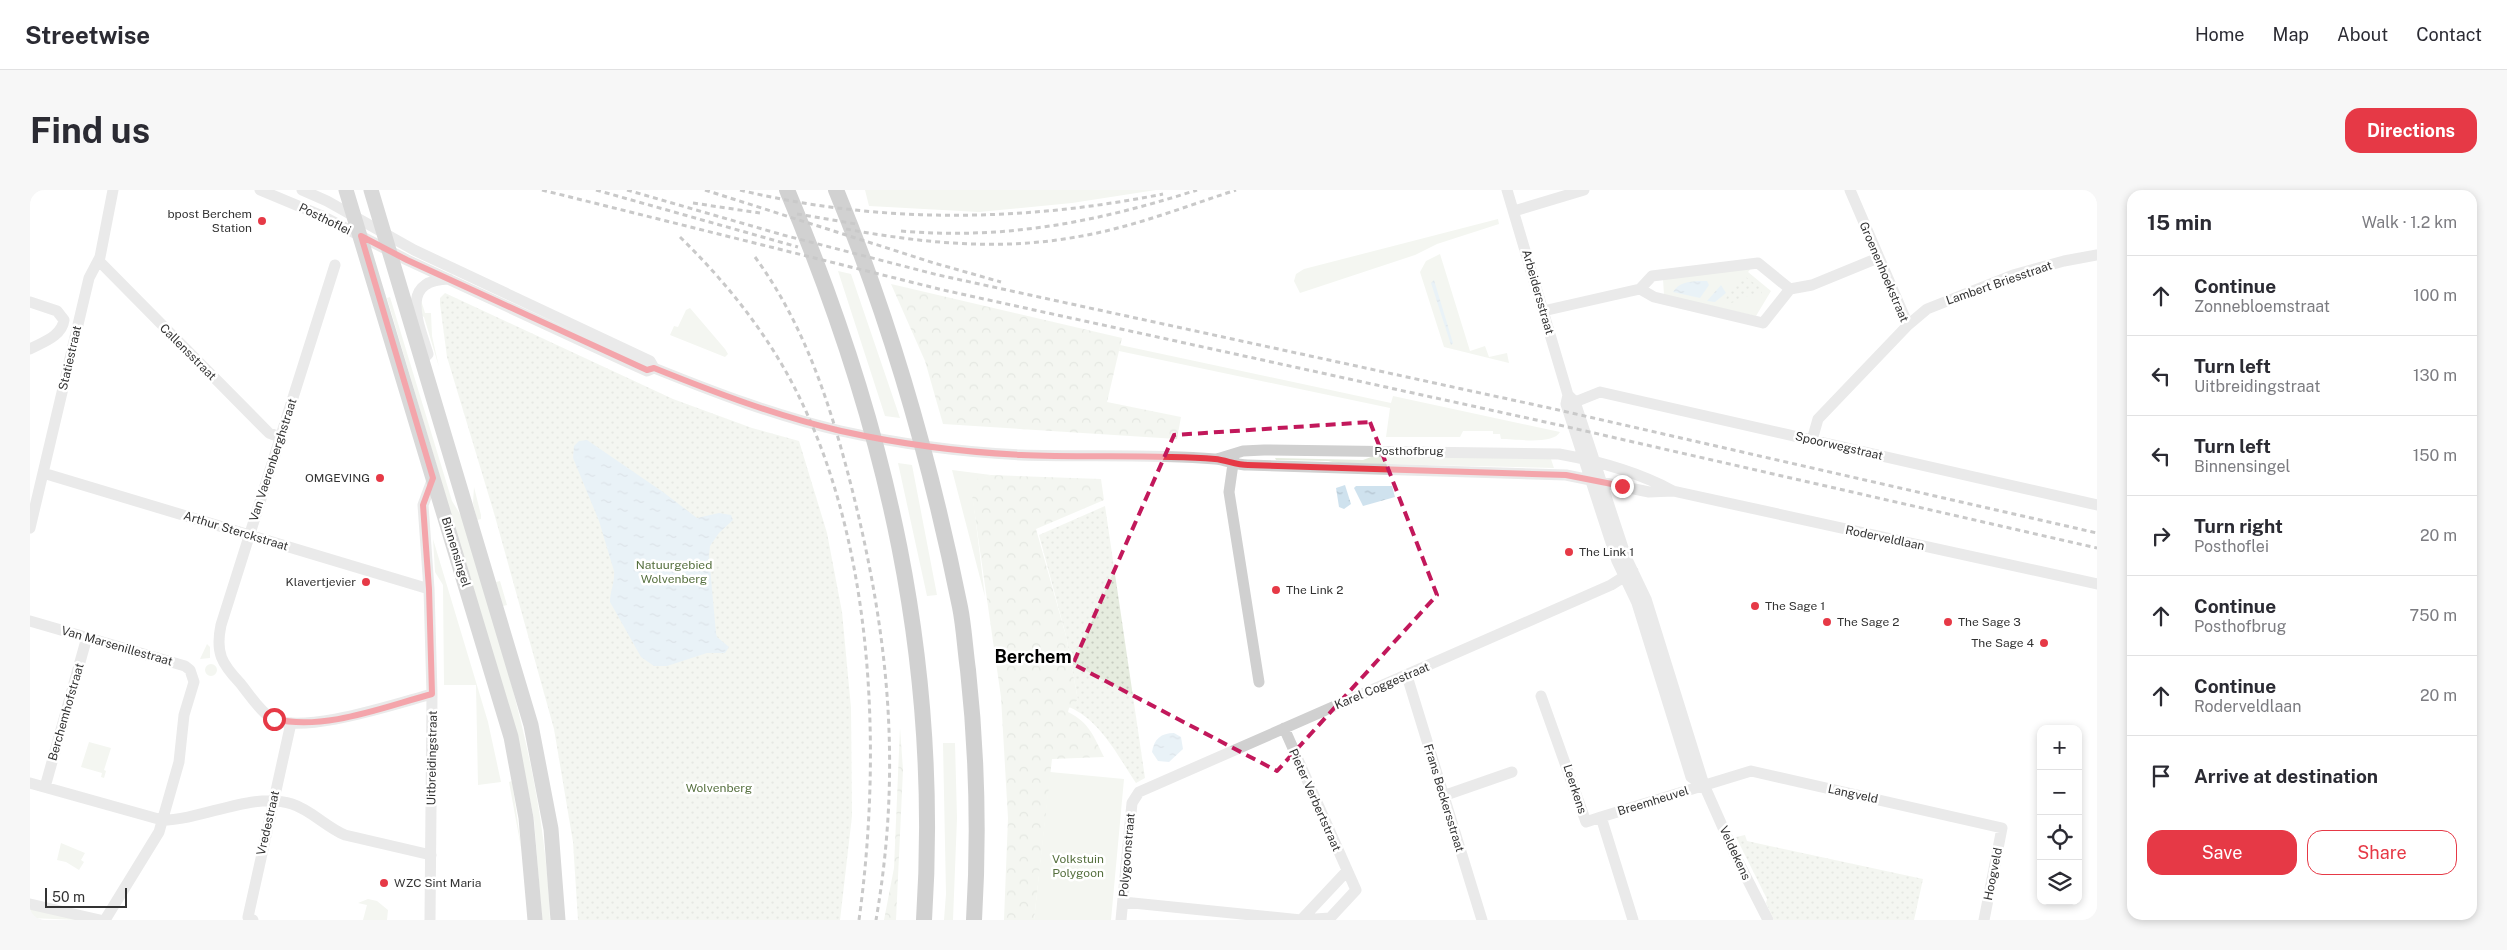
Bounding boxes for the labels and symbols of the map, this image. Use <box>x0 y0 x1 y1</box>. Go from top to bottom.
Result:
street label: Posthoflei <box>297 200 353 238</box>
place label: bpost Berchem Station <box>167 207 252 235</box>
marker: bpost Berchem Station <box>256 215 268 227</box>
street label: Groenenhoekstraat <box>1857 220 1912 324</box>
street label: Arbeidersstraat <box>1519 248 1557 336</box>
street label: Lambert Briesstraat <box>1944 258 2054 308</box>
street label: Callensstraat <box>157 321 219 383</box>
street label: Statiestraat <box>56 324 84 392</box>
street label: Van Vaerenberghstraat <box>246 396 300 523</box>
street label: Spoorwegstraat <box>1794 429 1885 463</box>
street label: Posthofbrug <box>1374 444 1444 458</box>
place label: OMGEVING <box>305 471 370 485</box>
marker: OMGEVING <box>374 472 386 484</box>
route end <box>1611 475 1634 498</box>
street label: Arthur Sterckstraat <box>182 508 290 554</box>
street label: Binnensingel <box>439 515 473 589</box>
street label: Roderveldlaan <box>1844 523 1926 553</box>
place label: The Link 1 <box>1579 545 1634 559</box>
marker: The Link 1 <box>1563 546 1575 558</box>
park label: Natuurgebied Wolvenberg <box>636 558 712 586</box>
place label: Klavertjevier <box>285 575 356 589</box>
marker: Klavertjevier <box>360 576 372 588</box>
place label: The Link 2 <box>1286 583 1343 597</box>
marker: The Link 2 <box>1270 584 1282 596</box>
place label: The Sage 1 <box>1765 599 1825 613</box>
marker: The Sage 1 <box>1749 600 1761 612</box>
place label: The Sage 2 <box>1837 615 1899 629</box>
place label: The Sage 3 <box>1958 615 2021 629</box>
marker: The Sage 2 <box>1821 616 1833 628</box>
marker: The Sage 3 <box>1942 616 1954 628</box>
street label: Van Marsenillestraat <box>60 623 175 669</box>
place label: The Sage 4 <box>1971 636 2034 650</box>
marker: The Sage 4 <box>2038 637 2050 649</box>
district label: Berchem <box>994 646 1072 667</box>
street label: Karel Coggestraat <box>1332 660 1432 712</box>
street label: Berchemhofstraat <box>45 661 87 762</box>
route start <box>263 708 286 731</box>
street label: Uitbreidingstraat <box>424 710 440 805</box>
street label: Frans Beckersstraat <box>1421 742 1467 854</box>
street label: Pieter Verbertstraat <box>1286 747 1344 854</box>
street label: Leerkens <box>1560 762 1590 816</box>
park label: Wolvenberg <box>686 781 752 795</box>
street label: Langveld <box>1827 782 1879 806</box>
street label: Breemheuvel <box>1616 783 1691 818</box>
street label: Vredestraat <box>254 789 282 857</box>
street label: Polygoonstraat <box>1116 812 1138 898</box>
street label: Veldekens <box>1716 824 1754 882</box>
street label: Hoogveld <box>1981 846 2005 902</box>
park label: Volkstuin Polygoon <box>1052 852 1104 880</box>
place label: WZC Sint Maria <box>394 876 481 890</box>
marker: WZC Sint Maria <box>378 877 390 889</box>
scale bar <box>45 885 128 908</box>

